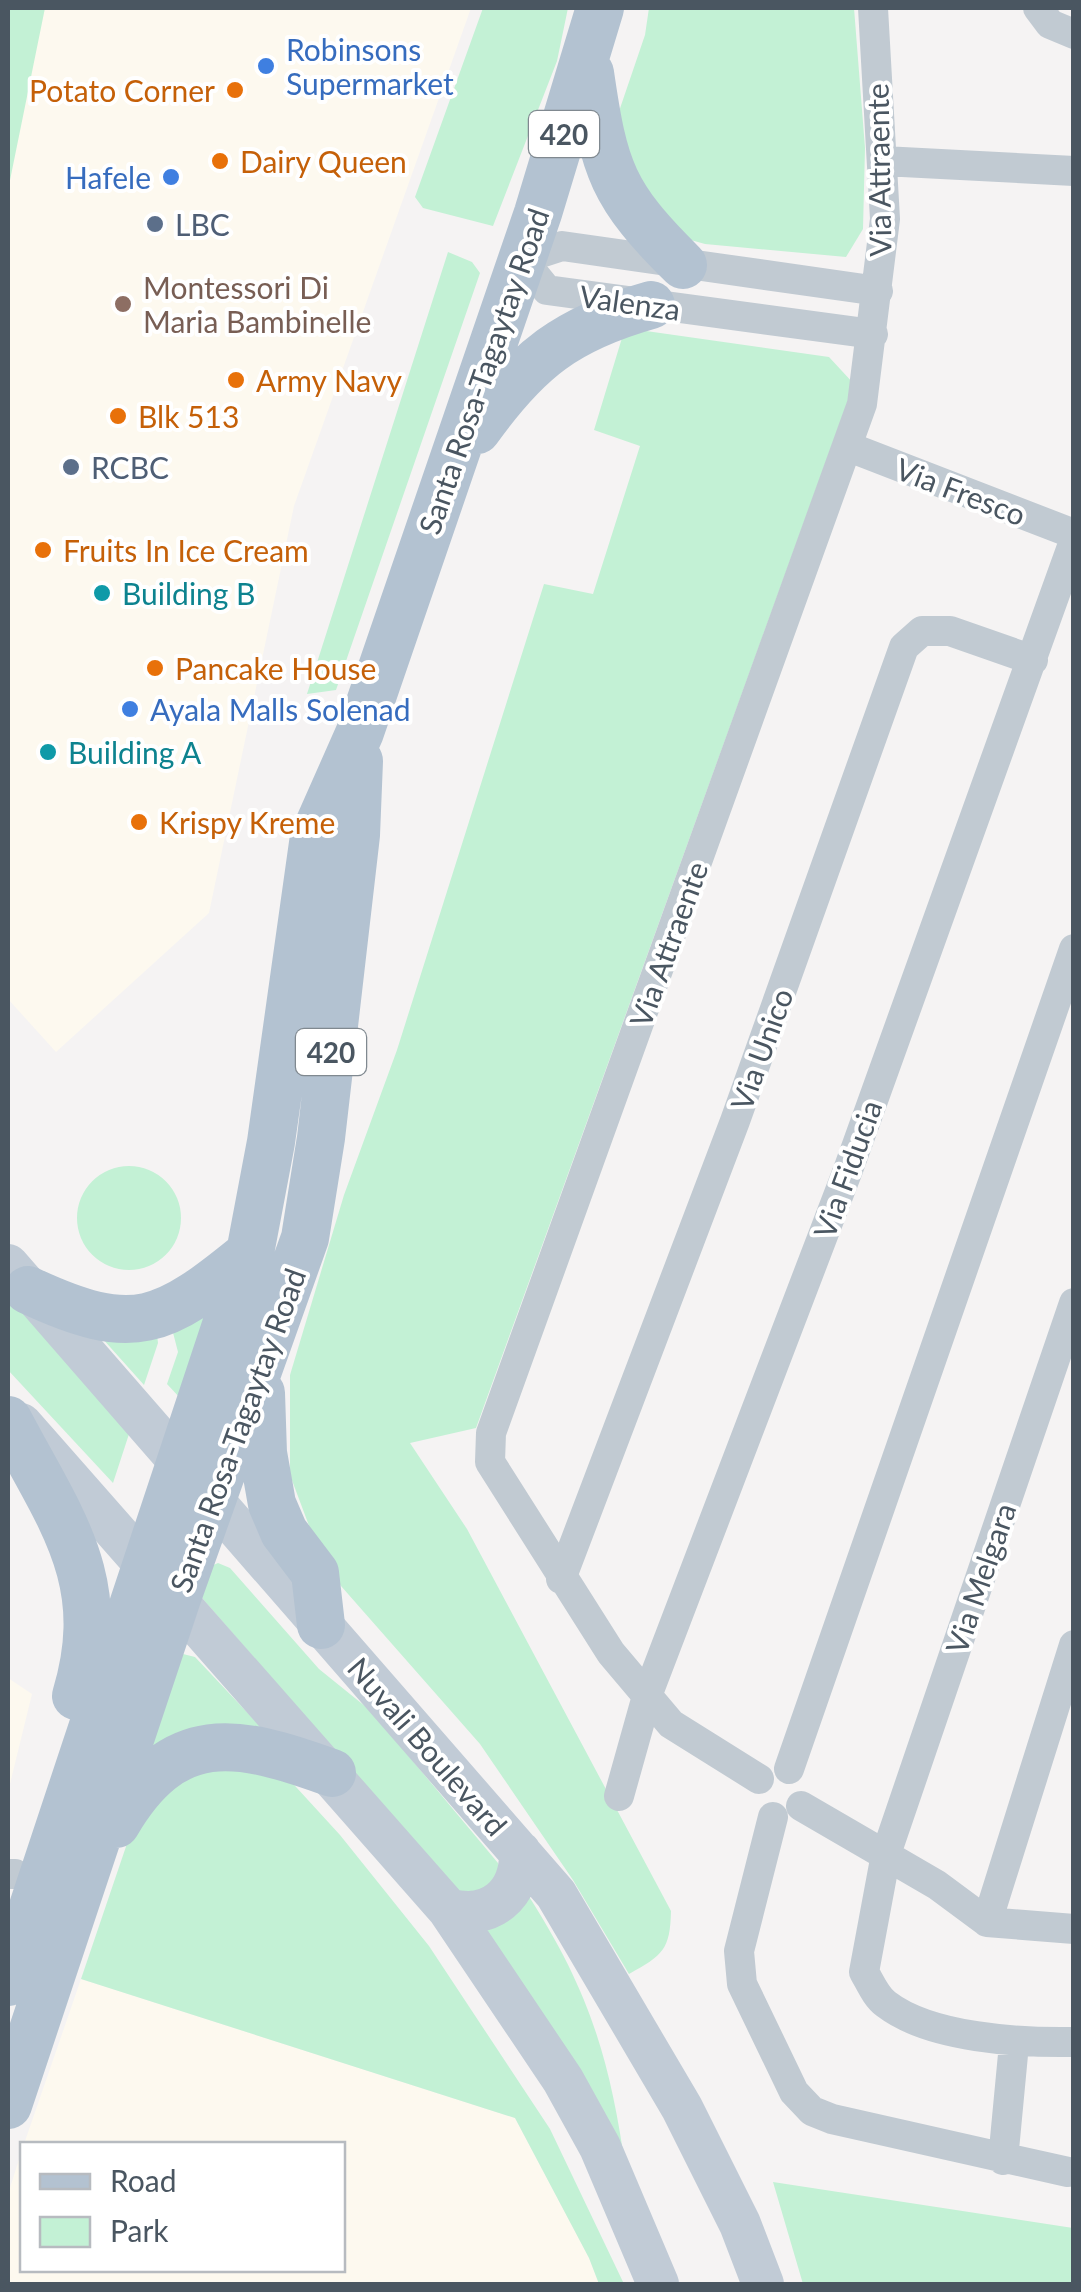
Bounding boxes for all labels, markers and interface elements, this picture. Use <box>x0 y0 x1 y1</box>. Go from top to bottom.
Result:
place label: Robinsons Supermarket <box>286 31 454 101</box>
marker: Robinsons Supermarket <box>255 55 277 77</box>
place label: Potato Corner <box>29 72 215 108</box>
marker: Potato Corner <box>224 79 246 101</box>
street label: Via Attraente <box>858 83 898 257</box>
road number: 420 <box>529 111 599 157</box>
place label: Dairy Queen <box>240 143 407 179</box>
marker: Dairy Queen <box>209 150 231 172</box>
place label: Hafele <box>65 159 151 195</box>
marker: Hafele <box>160 166 182 188</box>
street label: Santa Rosa-Tagaytay Road <box>410 203 556 539</box>
place label: LBC <box>175 206 230 242</box>
marker: LBC <box>144 213 166 235</box>
place label: Montessori Di Maria Bambinelle <box>143 269 371 339</box>
street label: Valenza <box>577 277 683 327</box>
marker: Montessori Di Maria Bambinelle <box>112 293 134 315</box>
place label: Army Navy <box>256 362 402 398</box>
marker: Army Navy <box>225 369 247 391</box>
place label: Blk 513 <box>138 398 239 434</box>
marker: Blk 513 <box>107 405 129 427</box>
place label: RCBC <box>91 449 169 485</box>
street label: Via Fresco <box>891 450 1031 532</box>
marker: RCBC <box>60 456 82 478</box>
place label: Fruits In Ice Cream <box>63 532 309 568</box>
marker: Fruits In Ice Cream <box>32 539 54 561</box>
place label: Building B <box>122 575 256 611</box>
marker: Building B <box>91 582 113 604</box>
place label: Pancake House <box>175 650 376 686</box>
marker: Pancake House <box>144 657 166 679</box>
place label: Ayala Malls Solenad <box>150 691 411 727</box>
marker: Ayala Malls Solenad <box>119 698 141 720</box>
place label: Building A <box>68 734 202 770</box>
marker: Building A <box>37 741 59 763</box>
place label: Krispy Kreme <box>159 804 335 840</box>
marker: Krispy Kreme <box>128 811 150 833</box>
street label: Via Attraente <box>621 856 715 1032</box>
street label: Via Unico <box>722 983 800 1115</box>
road number: 420 <box>296 1029 366 1075</box>
street label: Via Fiducia <box>805 1095 889 1243</box>
street label: Santa Rosa-Tagaytay Road <box>162 1263 312 1597</box>
street label: Via Melgara <box>938 1498 1022 1658</box>
street label: Nuvali Boulevard <box>341 1650 515 1842</box>
legend <box>20 2142 345 2272</box>
text: Road <box>110 2162 177 2198</box>
text: Park <box>110 2212 169 2248</box>

